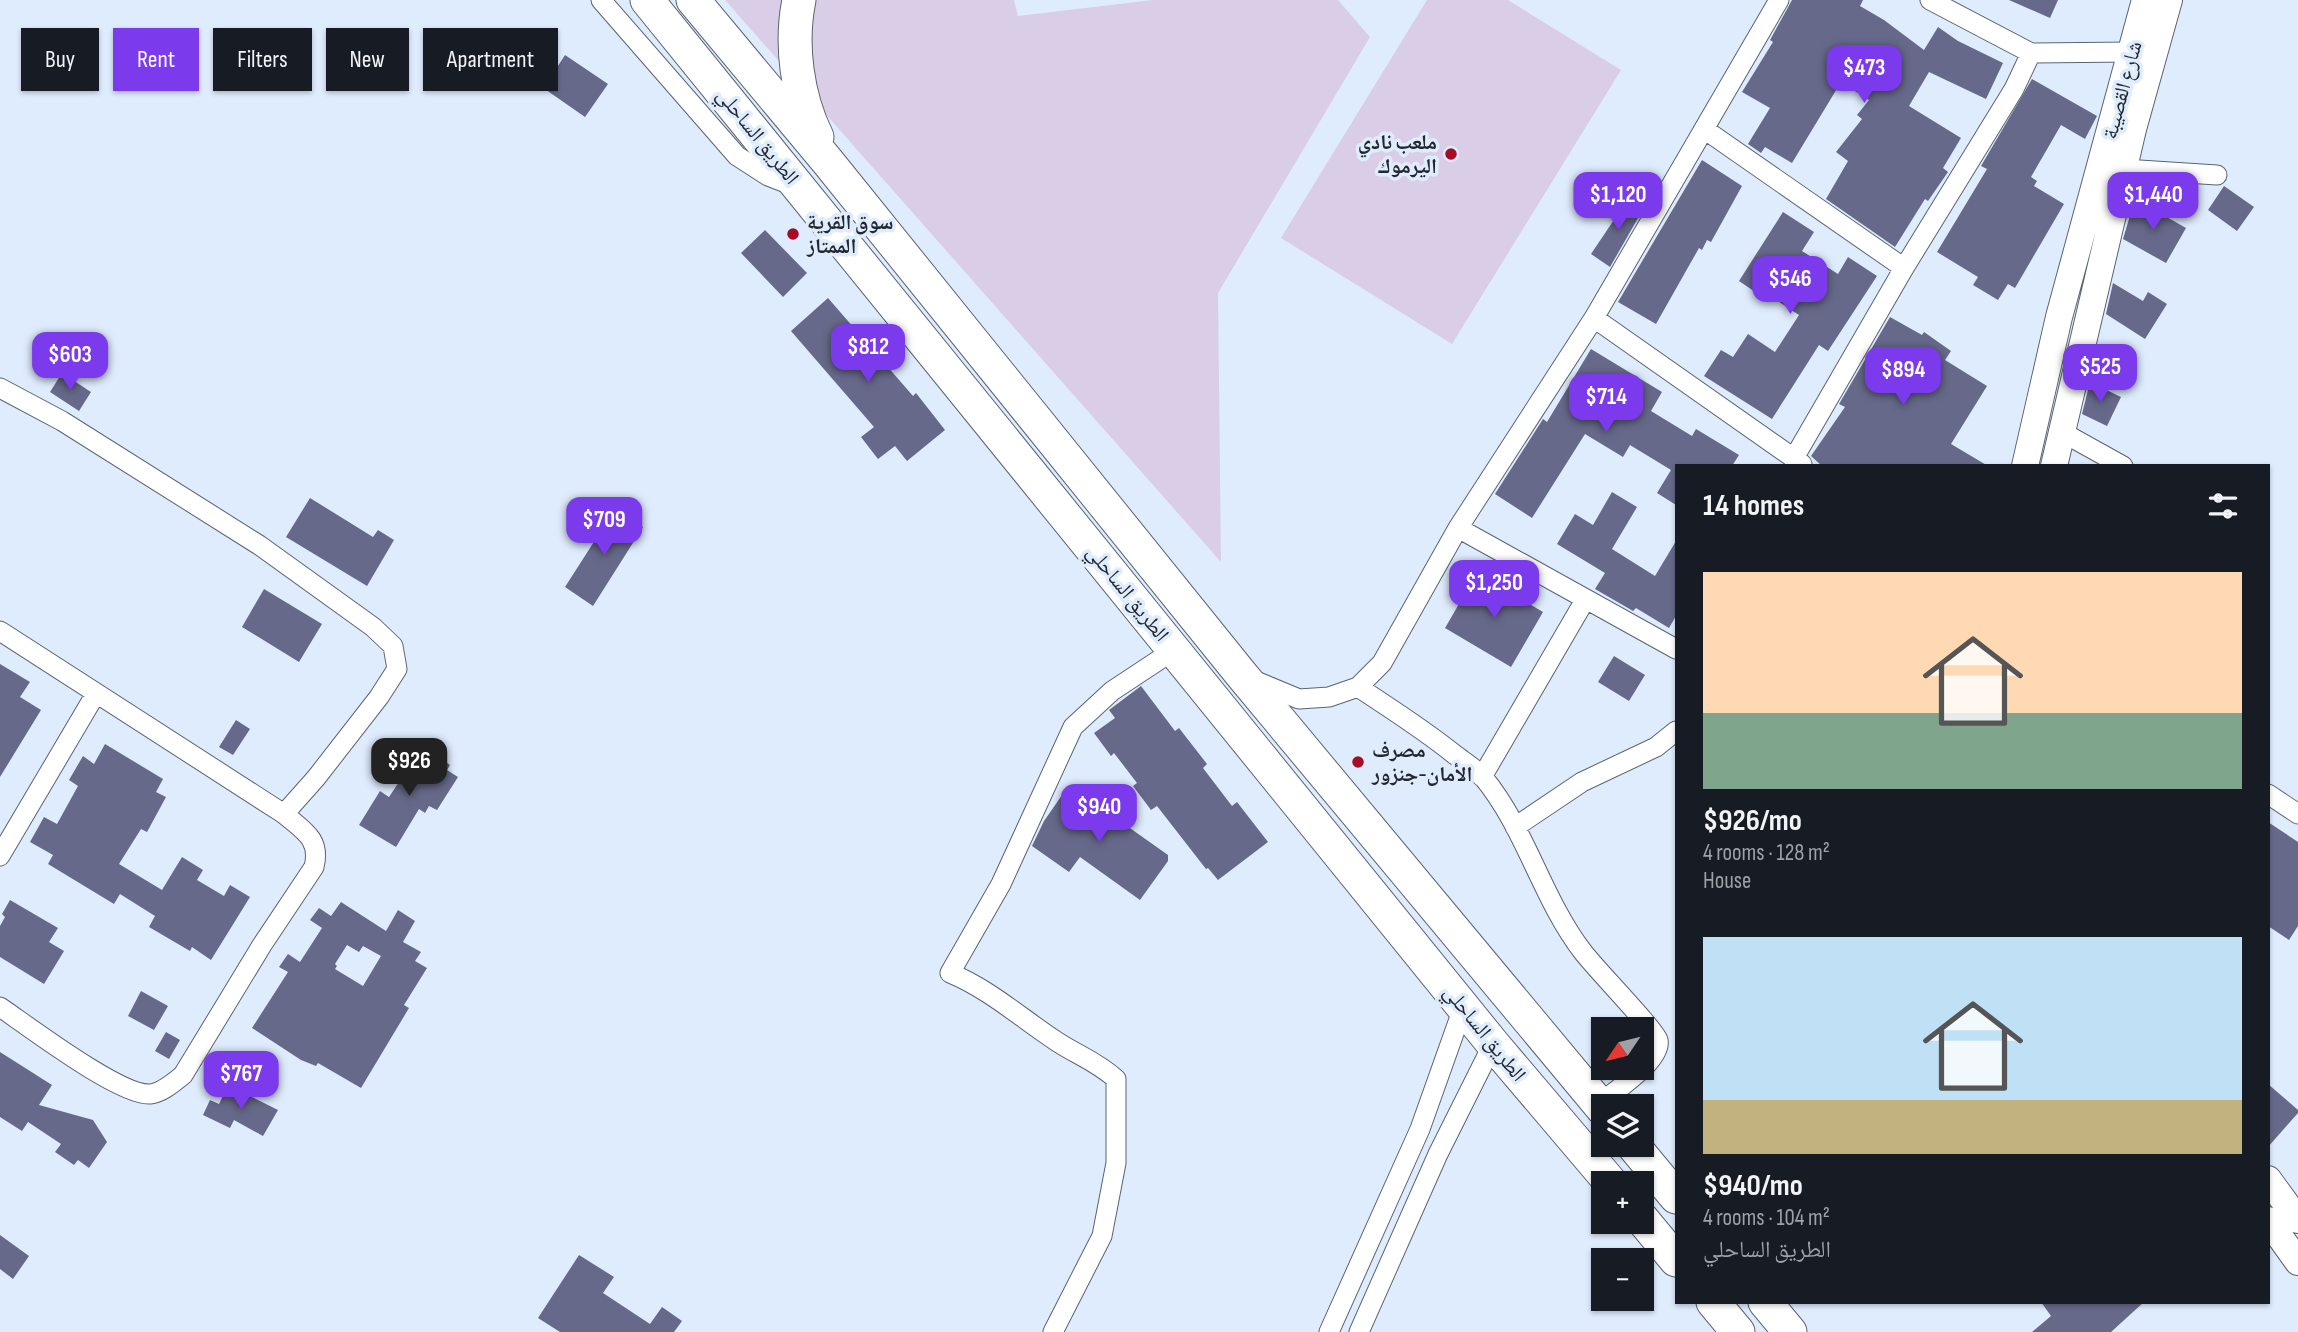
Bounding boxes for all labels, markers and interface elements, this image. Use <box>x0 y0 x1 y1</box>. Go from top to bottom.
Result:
chip: Buy <box>21 28 99 91</box>
chip: Rent <box>113 28 199 91</box>
chip: Filters <box>213 28 312 91</box>
chip: New <box>326 28 409 91</box>
chip: Apartment <box>423 28 558 91</box>
street label: شارع القصيبة <box>2097 38 2148 142</box>
pin: $473 <box>1823 46 1905 105</box>
text: $473 <box>1843 54 1885 82</box>
street label: الطريق الساحلي <box>709 83 804 192</box>
place label: ملعب نادي اليرموك <box>1358 130 1437 179</box>
marker: ملعب نادي اليرموك <box>1443 146 1459 162</box>
pin: $1,120 <box>1561 173 1675 232</box>
pin: $1,440 <box>2096 173 2210 232</box>
text: $1,120 <box>1589 181 1647 209</box>
text: $1,440 <box>2123 181 2183 209</box>
place label: سوق القرية الممتاز <box>806 210 893 259</box>
marker: سوق القرية الممتاز <box>785 226 801 242</box>
pin: $546 <box>1749 256 1831 316</box>
text: $546 <box>1768 265 1812 293</box>
pin: $812 <box>827 324 909 384</box>
pin: $603 <box>29 332 111 392</box>
text: $812 <box>847 333 889 361</box>
text: $603 <box>48 341 92 369</box>
pin: $525 <box>2059 344 2141 404</box>
pin: $894 <box>1862 348 1944 407</box>
text: $525 <box>2079 353 2121 381</box>
text: $894 <box>1881 356 1925 384</box>
pin: $714 <box>1565 374 1647 434</box>
text: $714 <box>1585 383 1627 411</box>
icon: filters <box>2204 487 2242 525</box>
text: 14 homes <box>1703 488 1804 524</box>
pin: $709 <box>563 498 645 557</box>
text: $709 <box>582 506 626 534</box>
street label: الطريق الساحلي <box>1079 540 1174 649</box>
pin: $1,250 <box>1437 560 1551 620</box>
text: $1,250 <box>1465 569 1523 597</box>
icon: home <box>1910 618 2036 744</box>
pin: $926 <box>368 738 450 798</box>
place label: مصرف الأمان-جنزور <box>1371 738 1473 787</box>
text: $926 <box>387 747 431 775</box>
marker: مصرف الأمان-جنزور <box>1350 754 1366 770</box>
pin: $940 <box>1058 784 1140 844</box>
text: $940 <box>1077 793 1121 821</box>
text: $926/mo <box>1703 803 1802 839</box>
text: 4 rooms · 128 m² <box>1703 839 1830 867</box>
text: House <box>1703 867 1751 895</box>
street label: الطريق الساحلي <box>1436 980 1531 1089</box>
icon: home <box>1910 983 2036 1109</box>
north arrow <box>1591 1017 1654 1080</box>
map controls <box>1591 1017 1654 1311</box>
pin: $767 <box>200 1052 282 1111</box>
text: $767 <box>220 1060 262 1088</box>
button: layers <box>1591 1094 1654 1157</box>
text: $940/mo <box>1703 1168 1803 1204</box>
button: + <box>1591 1171 1654 1234</box>
text: 4 rooms · 104 m² <box>1703 1204 1830 1232</box>
text: الطريق الساحلي <box>1703 1236 1831 1264</box>
button: − <box>1591 1248 1654 1311</box>

